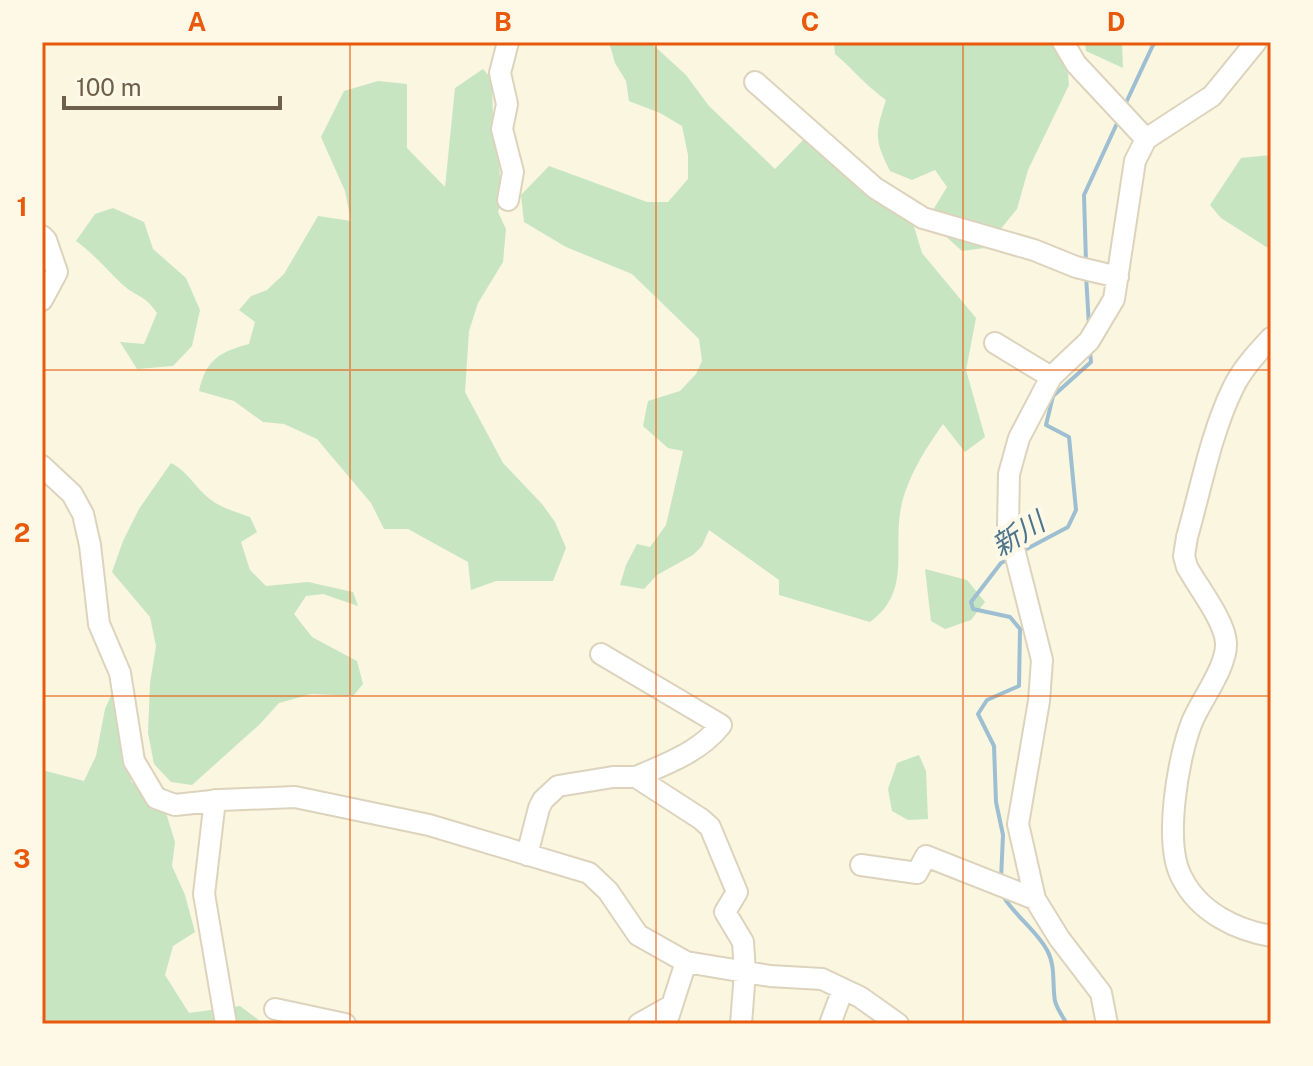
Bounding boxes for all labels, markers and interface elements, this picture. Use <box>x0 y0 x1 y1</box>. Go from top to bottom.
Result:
text: A <box>188 6 207 37</box>
text: B <box>494 6 512 37</box>
text: C <box>801 6 819 37</box>
text: D <box>1107 6 1125 37</box>
scale bar <box>64 60 280 110</box>
text: 100 m <box>76 73 142 101</box>
text: 1 <box>16 191 28 222</box>
water label: 新川 <box>985 503 1053 562</box>
text: 2 <box>14 517 30 548</box>
text: 3 <box>13 843 31 874</box>

